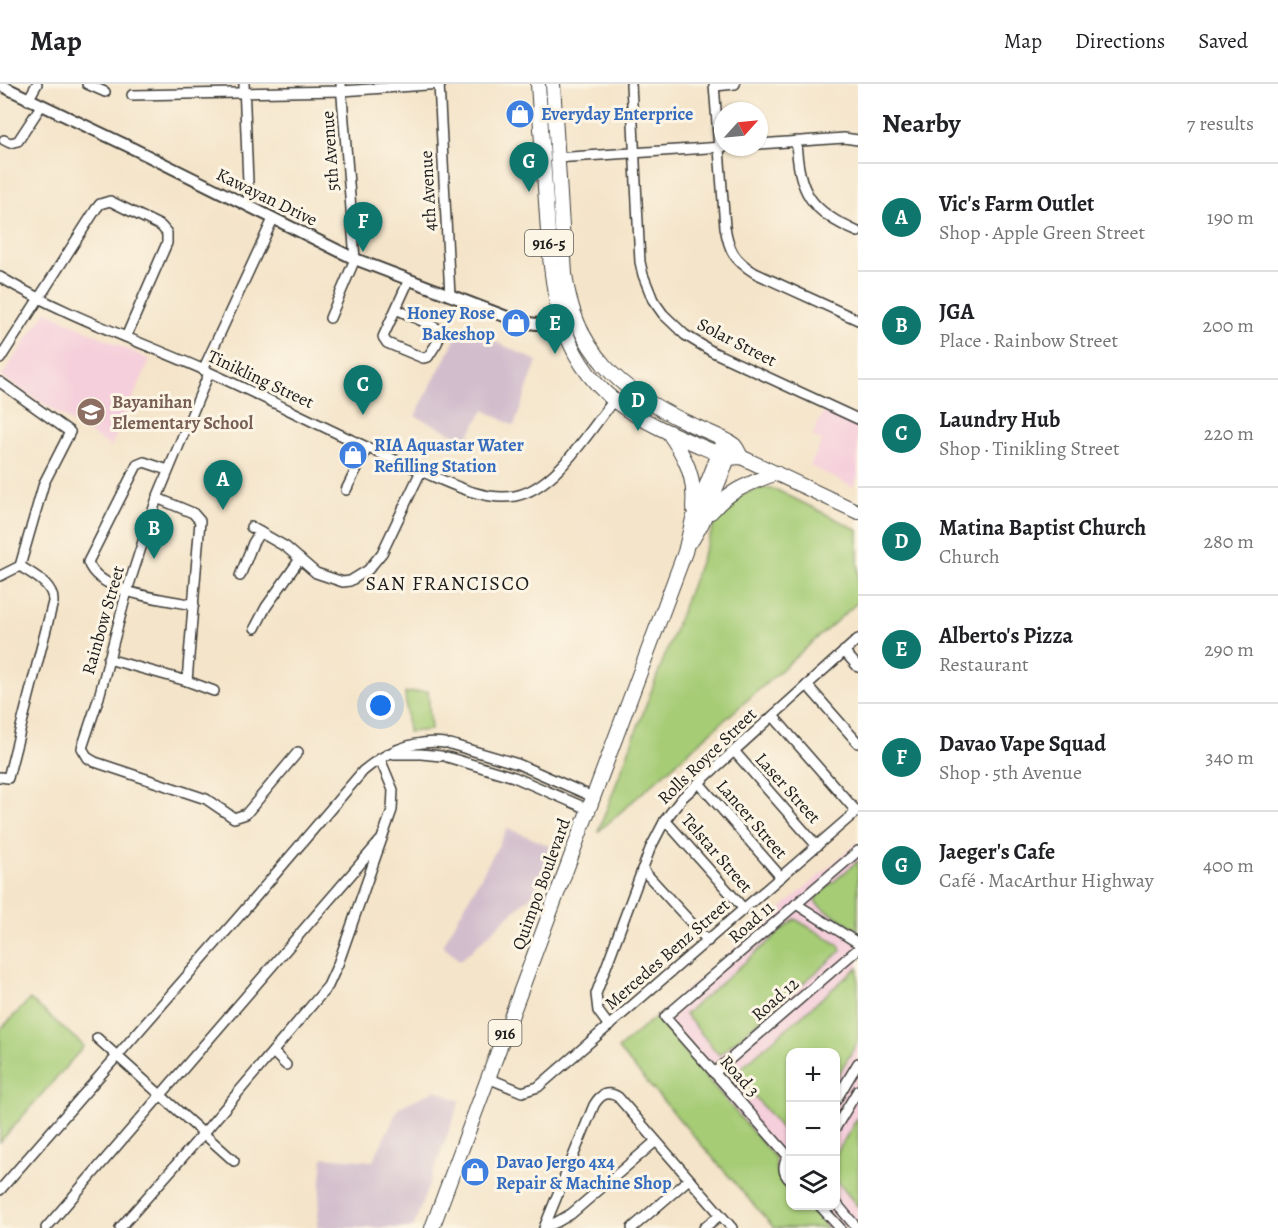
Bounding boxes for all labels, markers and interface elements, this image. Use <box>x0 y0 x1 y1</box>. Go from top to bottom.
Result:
text: Map <box>30 22 82 60</box>
text: Map <box>1004 27 1042 55</box>
text: Directions <box>1075 27 1165 55</box>
text: Saved <box>1198 27 1248 55</box>
shop icon: Everyday Enterprice <box>504 98 536 130</box>
place label: Everyday Enterprice <box>541 102 693 126</box>
north arrow <box>714 102 768 156</box>
text: Nearby <box>882 106 961 141</box>
street label: 5th Avenue <box>315 110 345 192</box>
text: 7 results <box>1187 110 1254 137</box>
pin: G <box>510 142 548 192</box>
street label: 4th Avenue <box>414 150 442 232</box>
street label: Kawayan Drive <box>212 162 322 232</box>
text: Vic's Farm Outlet <box>939 189 1094 219</box>
pin: F <box>344 202 382 252</box>
text: A <box>895 204 908 231</box>
text: 190 m <box>1207 204 1254 231</box>
text: Shop · Apple Green Street <box>939 219 1145 246</box>
road number: 916-5 <box>525 230 573 256</box>
text: JGA <box>939 297 974 327</box>
place label: Honey Rose Bakeshop <box>407 301 495 346</box>
pin: E <box>536 304 574 354</box>
shop icon: Honey Rose Bakeshop <box>500 307 532 339</box>
street label: Solar Street <box>693 312 781 372</box>
text: B <box>895 312 908 339</box>
text: 200 m <box>1203 312 1254 339</box>
text: Place · Rainbow Street <box>939 327 1118 354</box>
street label: Tinikling Street <box>204 344 318 414</box>
pin: C <box>344 366 382 415</box>
pin: D <box>618 382 658 431</box>
place label: Bayanihan Elementary School <box>112 390 254 435</box>
school or university icon: Bayanihan Elementary School <box>75 396 107 428</box>
text: Laundry Hub <box>939 405 1060 435</box>
text: C <box>895 420 908 447</box>
text: 220 m <box>1204 420 1254 447</box>
place label: RIA Aquastar Water Refilling Station <box>374 433 525 478</box>
text: Shop · Tinikling Street <box>939 435 1120 462</box>
shop icon: RIA Aquastar Water Refilling Station <box>337 439 369 471</box>
pin: A <box>204 460 242 510</box>
pin: B <box>134 510 174 559</box>
text: Matina Baptist Church <box>939 513 1146 543</box>
text: D <box>895 528 908 555</box>
text: 280 m <box>1204 528 1254 555</box>
text: Church <box>939 543 1000 570</box>
street label: Rainbow Street <box>76 563 130 677</box>
district label: SAN FRANCISCO <box>365 570 531 597</box>
text: Alberto's Pizza <box>939 621 1073 651</box>
text: E <box>896 636 907 663</box>
text: 290 m <box>1204 636 1254 663</box>
text: Restaurant <box>939 651 1029 678</box>
your location <box>366 691 395 720</box>
street label: Rolls Royce Street <box>652 702 762 809</box>
text: Davao Vape Squad <box>939 729 1106 759</box>
text: F <box>896 744 907 771</box>
text: 340 m <box>1205 744 1254 771</box>
street label: Laser Street <box>750 747 826 829</box>
text: Shop · 5th Avenue <box>939 759 1082 786</box>
street label: Lancer Street <box>711 774 793 864</box>
street label: Telstar Street <box>676 808 758 898</box>
street label: Quimpo Boulevard <box>506 814 576 953</box>
text: Jaeger's Cafe <box>939 837 1055 867</box>
text: G <box>895 852 908 879</box>
text: 400 m <box>1203 852 1254 879</box>
text: Café · MacArthur Highway <box>939 867 1154 894</box>
street label: Mercedes Benz Street <box>599 893 735 1015</box>
street label: Road 11 <box>723 895 779 949</box>
street label: Road 12 <box>746 971 804 1026</box>
road number: 916 <box>488 1020 522 1046</box>
map controls <box>786 1048 840 1210</box>
button: + <box>786 1048 840 1102</box>
street label: Road 3 <box>715 1050 765 1102</box>
button: − <box>786 1102 840 1156</box>
place label: Davao Jergo 4x4 Repair & Machine Shop <box>496 1150 672 1195</box>
shop icon: Davao Jergo 4x4 Repair & Machine Shop <box>459 1156 491 1188</box>
button: layers <box>786 1156 840 1210</box>

